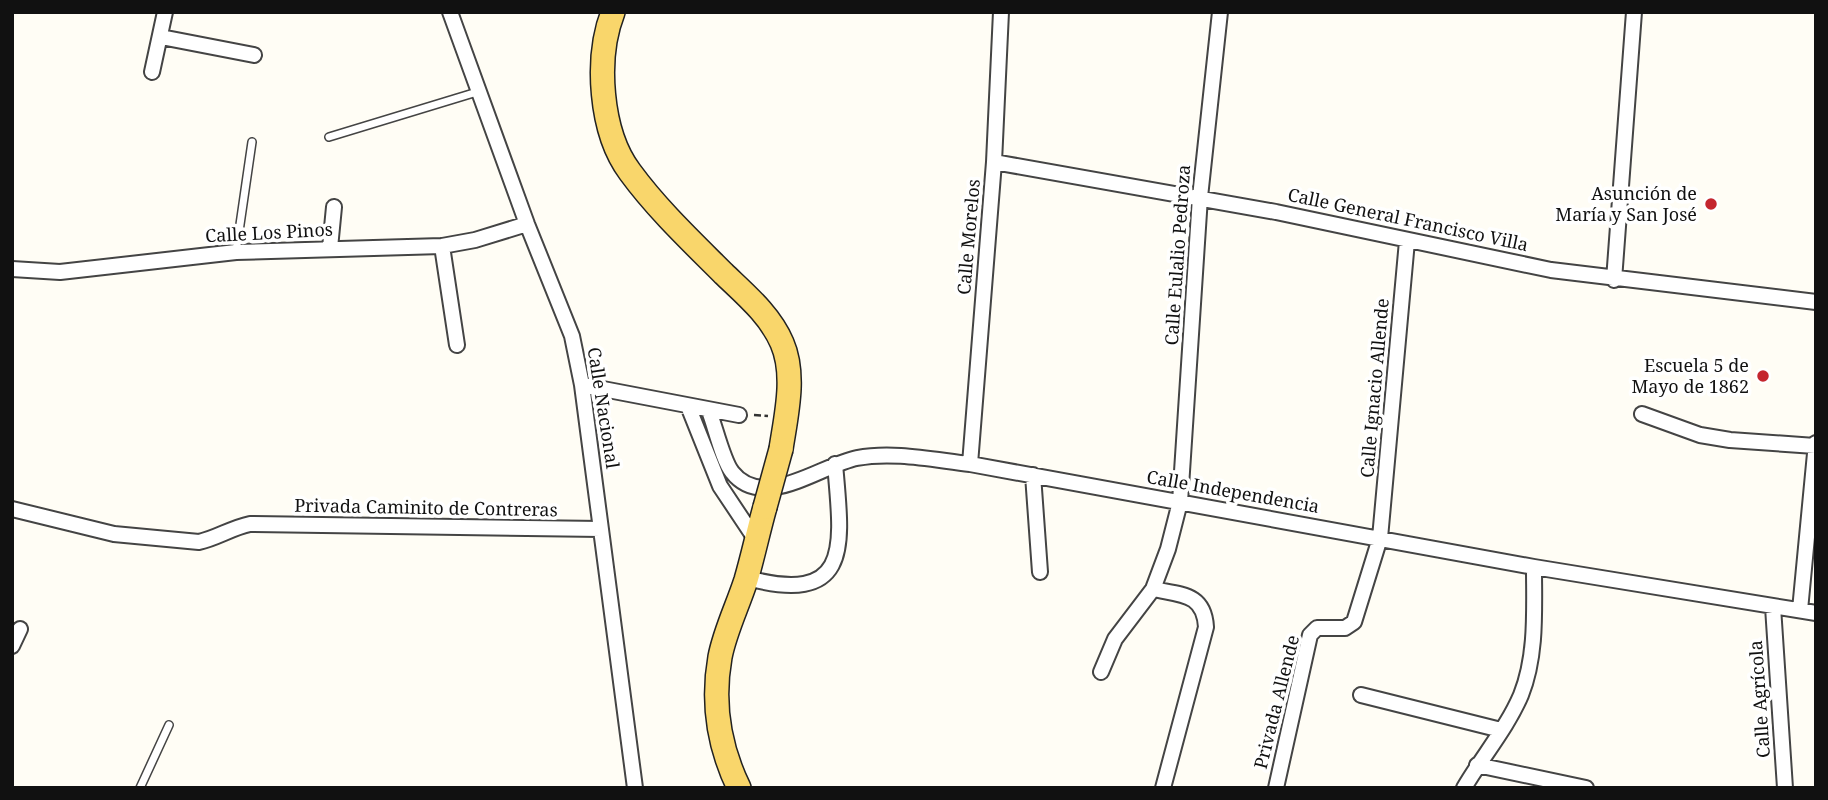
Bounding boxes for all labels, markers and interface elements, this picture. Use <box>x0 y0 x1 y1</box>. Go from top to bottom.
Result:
street label: Calle Eulalio Pedroza <box>1159 164 1195 346</box>
street label: Calle Morelos <box>951 178 985 296</box>
place label: Asunción de María y San José <box>1555 181 1697 226</box>
street label: Calle General Francisco Villa <box>1286 182 1531 256</box>
marker: Asunción de María y San José <box>1703 196 1719 212</box>
street label: Calle Los Pinos <box>205 217 333 247</box>
street label: Calle Ignacio Allende <box>1354 297 1394 479</box>
street label: Calle Nacional <box>583 345 626 471</box>
place label: Escuela 5 de Mayo de 1862 <box>1631 353 1749 398</box>
marker: Escuela 5 de Mayo de 1862 <box>1755 368 1771 384</box>
street label: Calle Independencia <box>1145 464 1321 518</box>
street label: Privada Caminito de Contreras <box>294 493 558 521</box>
street label: Privada Allende <box>1248 632 1304 771</box>
street label: Calle Agrícola <box>1743 639 1775 759</box>

